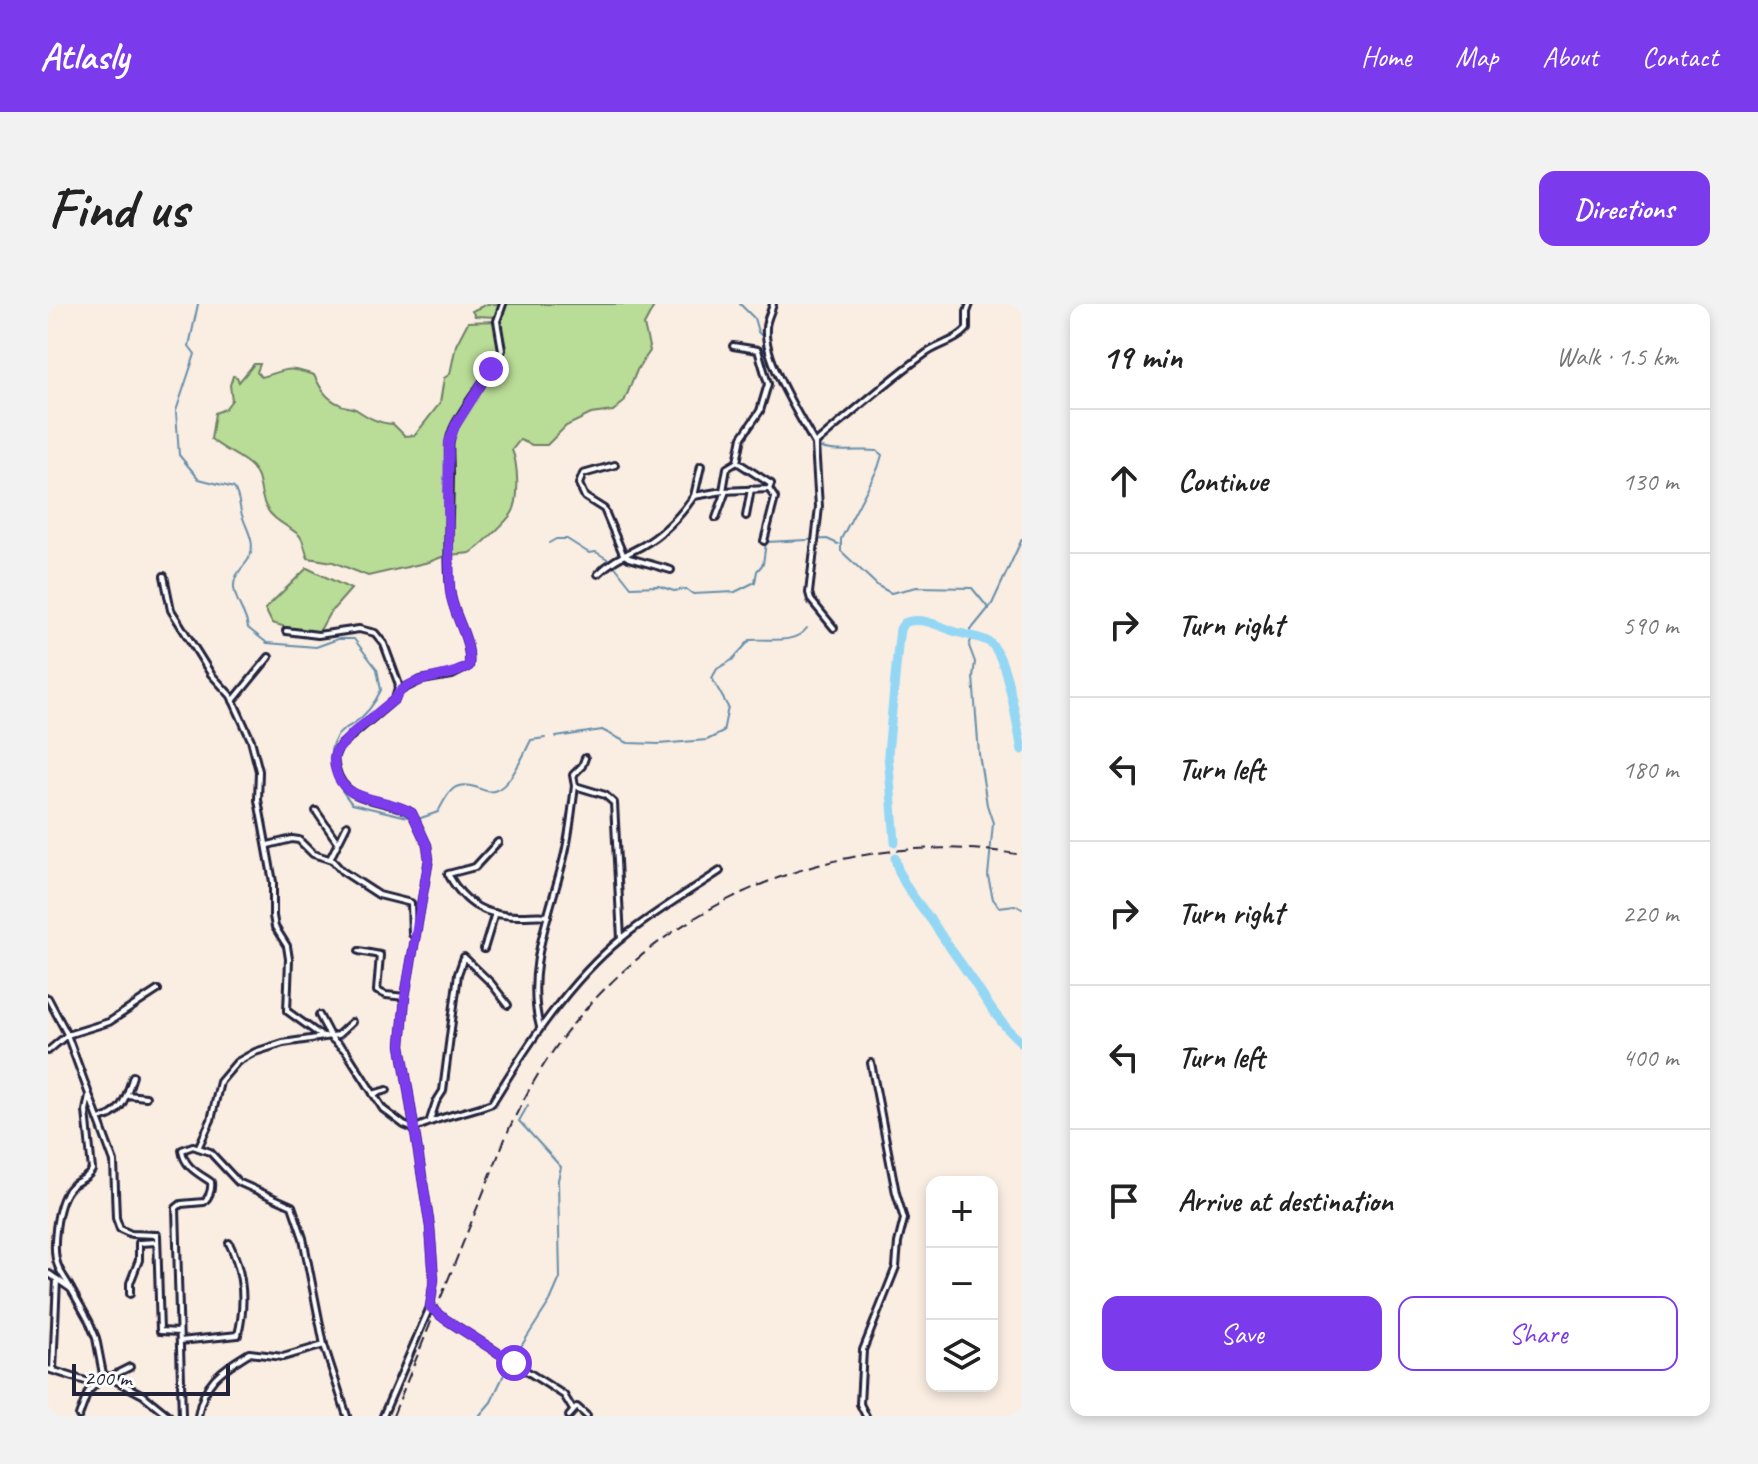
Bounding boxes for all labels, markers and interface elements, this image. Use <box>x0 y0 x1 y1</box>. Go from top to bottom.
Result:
text: Atlasly <box>40 33 129 80</box>
text: Home <box>1361 39 1411 74</box>
text: Map <box>1455 39 1498 74</box>
text: About <box>1542 39 1598 74</box>
text: Contact <box>1642 39 1718 74</box>
button: Directions <box>1539 171 1710 246</box>
text: Find us <box>48 173 188 244</box>
text: 19 min <box>1102 335 1182 378</box>
text: Walk · 1.5 km <box>1556 340 1678 373</box>
route end <box>473 351 509 387</box>
icon: ahead <box>1102 459 1146 503</box>
text: Continue <box>1178 462 1268 500</box>
text: 130 m <box>1622 465 1678 498</box>
icon: right <box>1102 603 1146 647</box>
text: Turn right <box>1178 606 1283 644</box>
text: 590 m <box>1622 609 1678 642</box>
icon: left <box>1102 747 1146 791</box>
text: Turn left <box>1178 750 1265 788</box>
text: 180 m <box>1622 753 1678 786</box>
icon: right <box>1102 891 1146 935</box>
text: Turn right <box>1178 894 1283 932</box>
text: 220 m <box>1622 897 1678 930</box>
icon: left <box>1102 1035 1146 1079</box>
text: Turn left <box>1178 1038 1265 1076</box>
text: 400 m <box>1622 1041 1678 1074</box>
map controls <box>926 1176 998 1392</box>
button: + <box>926 1176 998 1248</box>
icon: arrive <box>1102 1179 1146 1223</box>
text: Arrive at destination <box>1178 1182 1393 1220</box>
button: − <box>926 1248 998 1320</box>
button: Save <box>1102 1296 1382 1371</box>
button: Share <box>1398 1296 1678 1371</box>
button: layers <box>926 1320 998 1392</box>
route start <box>496 1345 532 1381</box>
scale bar <box>72 1360 230 1396</box>
text: 200 m <box>84 1364 131 1392</box>

